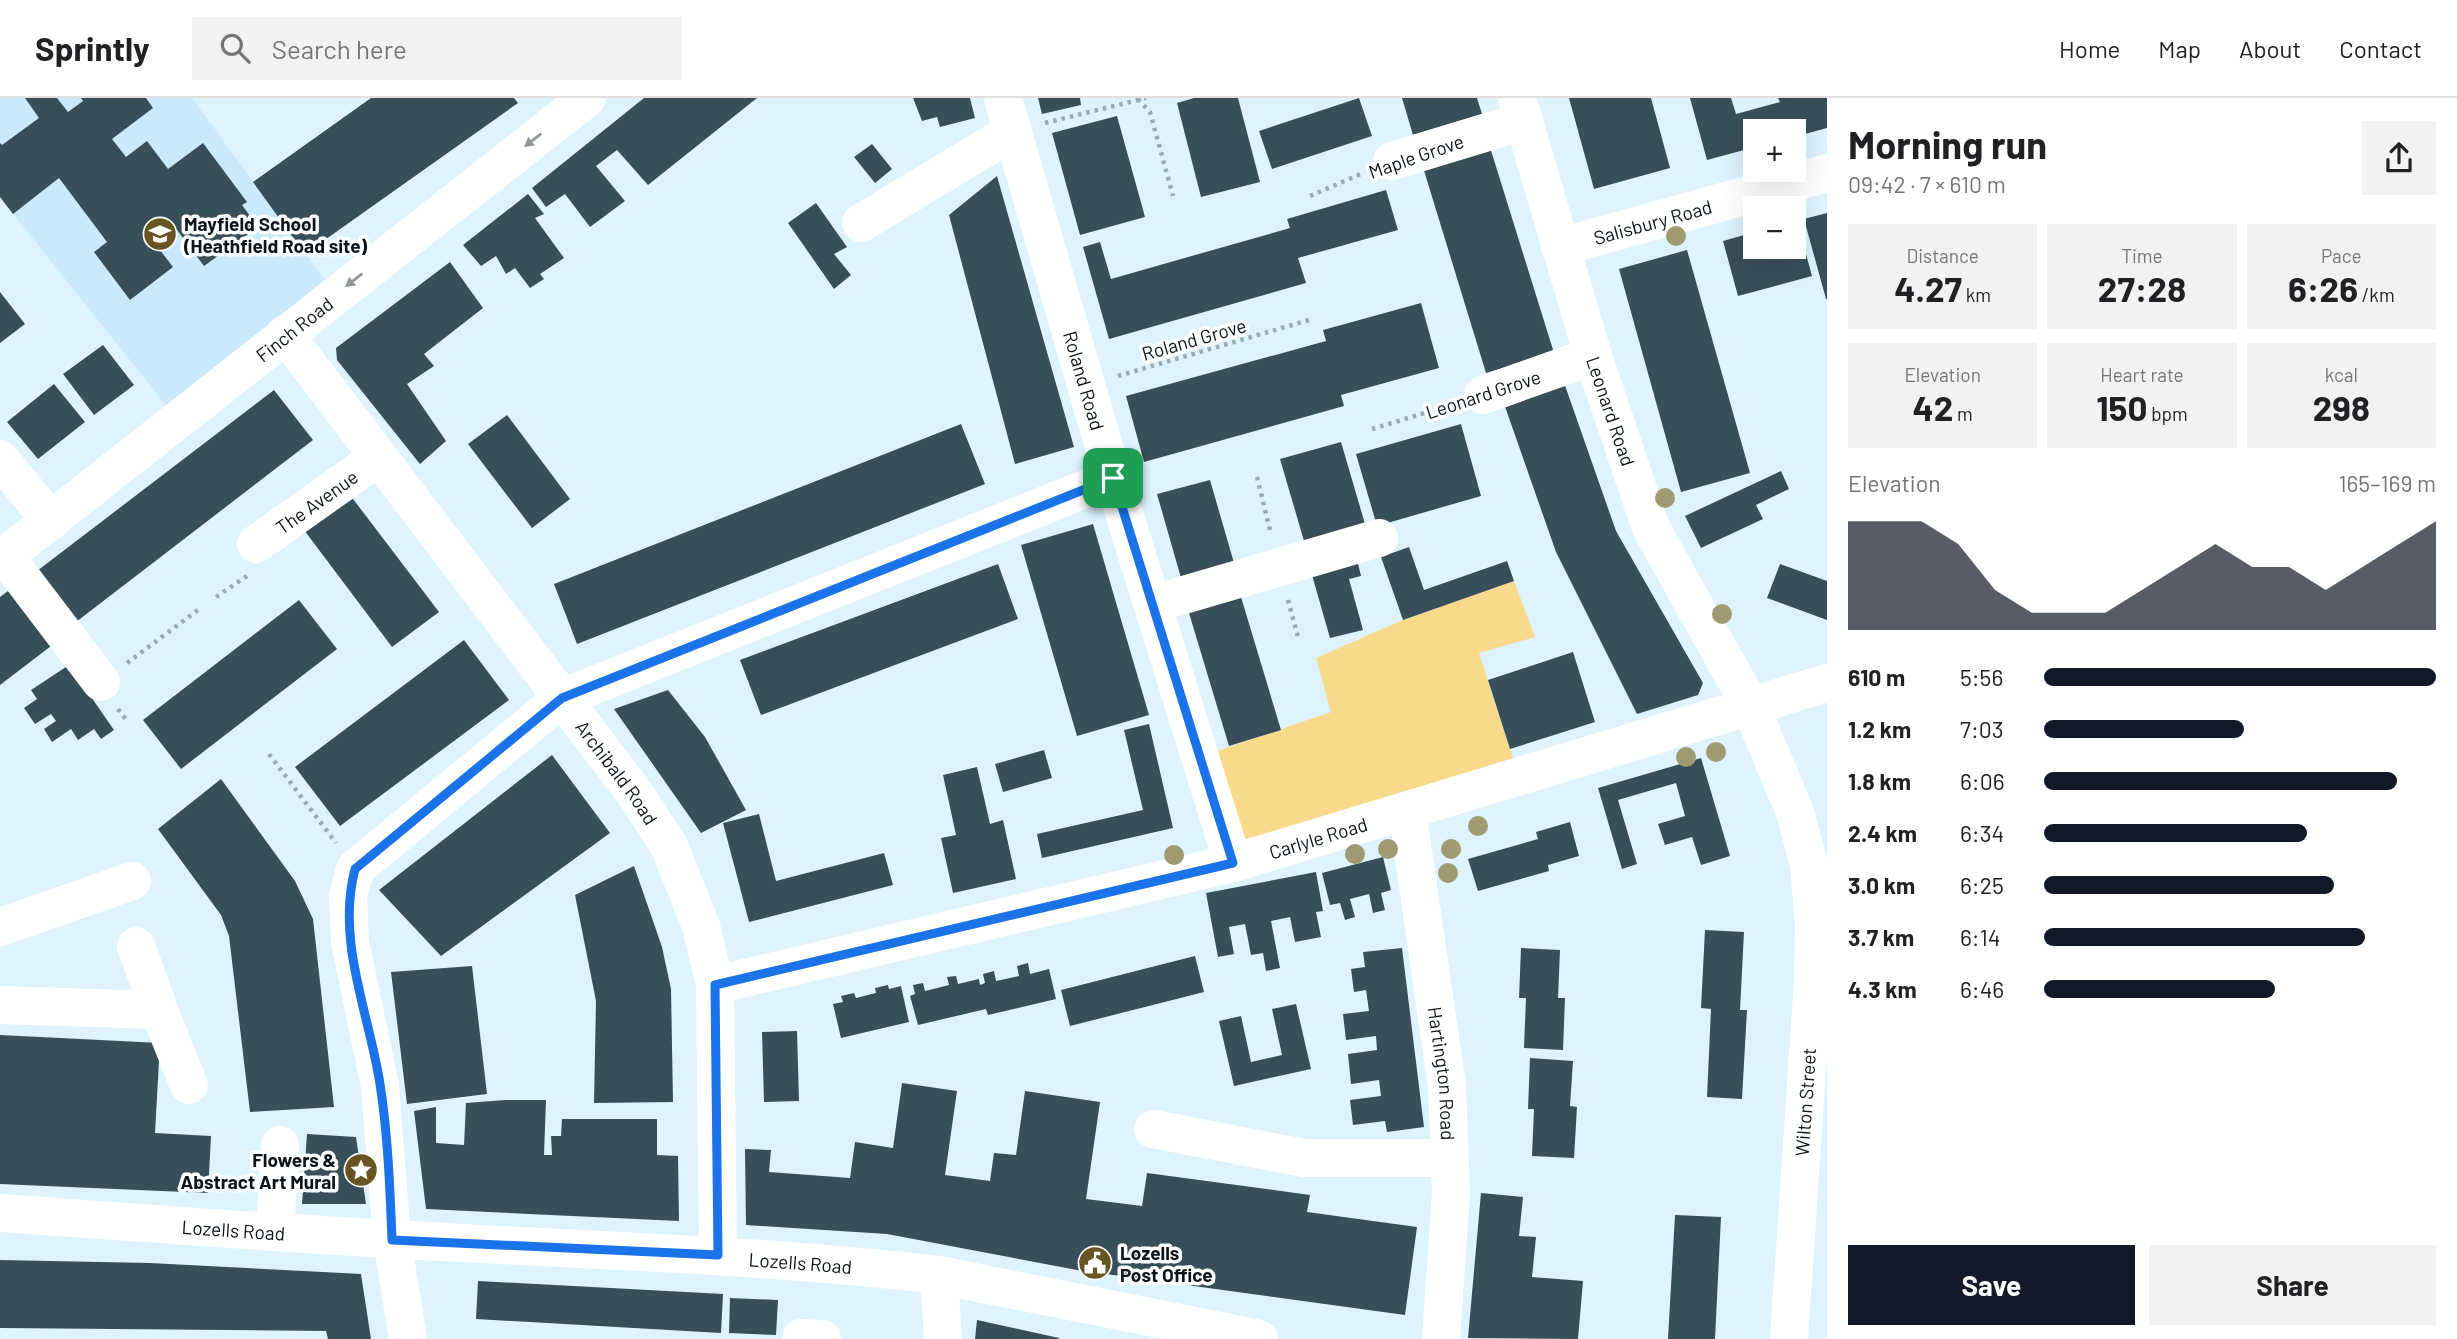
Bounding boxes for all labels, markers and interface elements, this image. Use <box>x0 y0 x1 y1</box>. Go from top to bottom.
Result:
search box <box>192 17 682 80</box>
text: Sprintly <box>35 28 150 68</box>
icon: search <box>216 29 254 67</box>
text: Search here <box>272 33 407 64</box>
text: Home <box>2059 34 2120 63</box>
text: Map <box>2158 34 2201 63</box>
text: About <box>2239 34 2301 63</box>
text: Contact <box>2339 34 2422 63</box>
map controls <box>1743 119 1806 259</box>
button: + <box>1743 119 1806 182</box>
text: Morning run <box>1848 121 2047 167</box>
button: share <box>2362 121 2436 195</box>
street label: Maple Grove <box>1365 129 1467 183</box>
one-way arrow <box>525 132 543 147</box>
text: 09:42 · 7 × 610 m <box>1848 170 2006 198</box>
street label: Salisbury Road <box>1591 194 1714 249</box>
button: − <box>1743 196 1806 259</box>
place label: Mayfield School (Heathfield Road site) <box>183 212 368 257</box>
school or university icon: Mayfield School (Heathfield Road site) <box>141 215 179 253</box>
text: Distance <box>1906 244 1979 267</box>
text: Time <box>2121 244 2163 267</box>
text: Pace <box>2321 244 2362 267</box>
text: 4.27 <box>1894 267 1962 309</box>
text: 27:28 <box>2098 267 2186 309</box>
text: 6:26 <box>2288 267 2358 309</box>
one-way arrow <box>345 272 363 287</box>
text: km <box>1962 283 1991 306</box>
text: /km <box>2358 283 2395 306</box>
street label: Finch Road <box>251 291 337 366</box>
street label: Roland Grove <box>1139 313 1249 365</box>
street label: Roland Road <box>1059 328 1110 433</box>
street label: Leonard Road <box>1582 353 1641 469</box>
text: Elevation <box>1904 363 1981 386</box>
text: Heart rate <box>2100 363 2184 386</box>
text: kcal <box>2325 363 2358 386</box>
street label: Leonard Grove <box>1423 365 1543 423</box>
text: 42 <box>1913 386 1953 428</box>
text: 150 <box>2096 386 2147 428</box>
text: 298 <box>2313 386 2370 428</box>
text: m <box>1953 402 1973 425</box>
text: bpm <box>2147 402 2188 425</box>
pin <box>1083 448 1143 508</box>
icon: arrive <box>1094 459 1132 497</box>
street label: The Avenue <box>271 464 362 538</box>
text: Elevation <box>1848 469 1941 497</box>
text: 165–169 m <box>2338 469 2436 497</box>
text: 610 m <box>1848 663 1905 691</box>
text: 5:56 <box>1960 663 2003 691</box>
street label: Archibald Road <box>571 715 663 829</box>
text: 1.2 km <box>1848 715 1911 743</box>
text: 7:03 <box>1960 715 2004 743</box>
text: 1.8 km <box>1848 767 1911 795</box>
text: 6:06 <box>1960 767 2004 795</box>
street label: Carlyle Road <box>1266 812 1370 863</box>
text: 2.4 km <box>1848 819 1917 847</box>
text: 6:34 <box>1960 819 2004 847</box>
text: 3.0 km <box>1848 871 1915 899</box>
text: 6:25 <box>1960 871 2004 899</box>
text: 3.7 km <box>1848 923 1914 951</box>
text: 6:14 <box>1960 923 2000 951</box>
text: 4.3 km <box>1848 975 1917 1003</box>
text: 6:46 <box>1960 975 2004 1003</box>
street label: Hartington Road <box>1424 1005 1461 1141</box>
street label: Wilton Street <box>1790 1047 1820 1157</box>
place label: Flowers & Abstract Art Mural <box>180 1148 336 1193</box>
place icon: Flowers & Abstract Art Mural <box>342 1151 380 1189</box>
street label: Lozells Road <box>181 1214 286 1244</box>
place label: Lozells Post Office <box>1120 1241 1213 1286</box>
public building icon: Lozells Post Office <box>1076 1244 1114 1282</box>
button: Save <box>1848 1245 2135 1325</box>
button: Share <box>2149 1245 2436 1325</box>
street label: Lozells Road <box>748 1247 853 1278</box>

